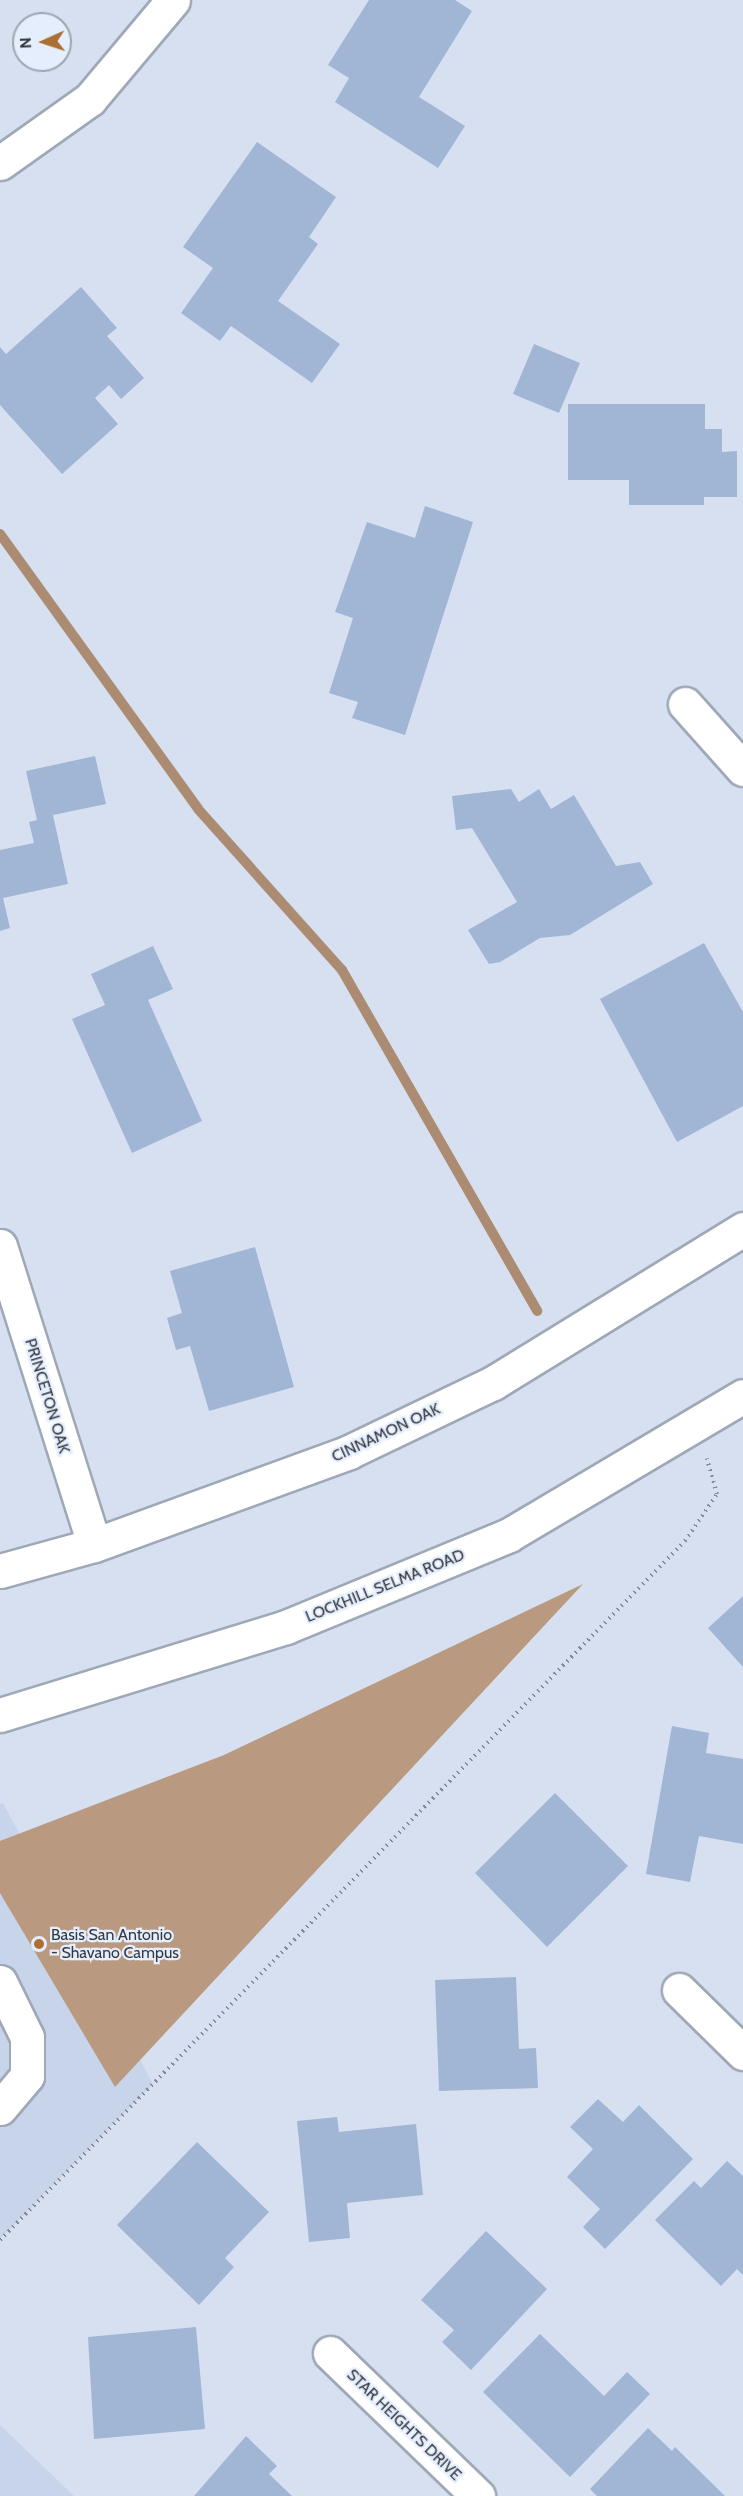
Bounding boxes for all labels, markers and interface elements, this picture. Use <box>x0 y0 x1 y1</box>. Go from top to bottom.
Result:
north arrow <box>12 12 72 72</box>
text: N <box>16 37 35 49</box>
street label: PRINCETON OAK <box>20 1336 74 1456</box>
street label: CINNAMON OAK <box>329 1399 443 1467</box>
street label: LOCKHILL SELMA ROAD <box>303 1545 467 1627</box>
place label: Basis San Antonio - Shavano Campus <box>51 1925 179 1963</box>
marker: Basis San Antonio - Shavano Campus <box>32 1937 46 1951</box>
street label: STAR HEIGHTS DRIVE <box>343 2365 465 2485</box>

